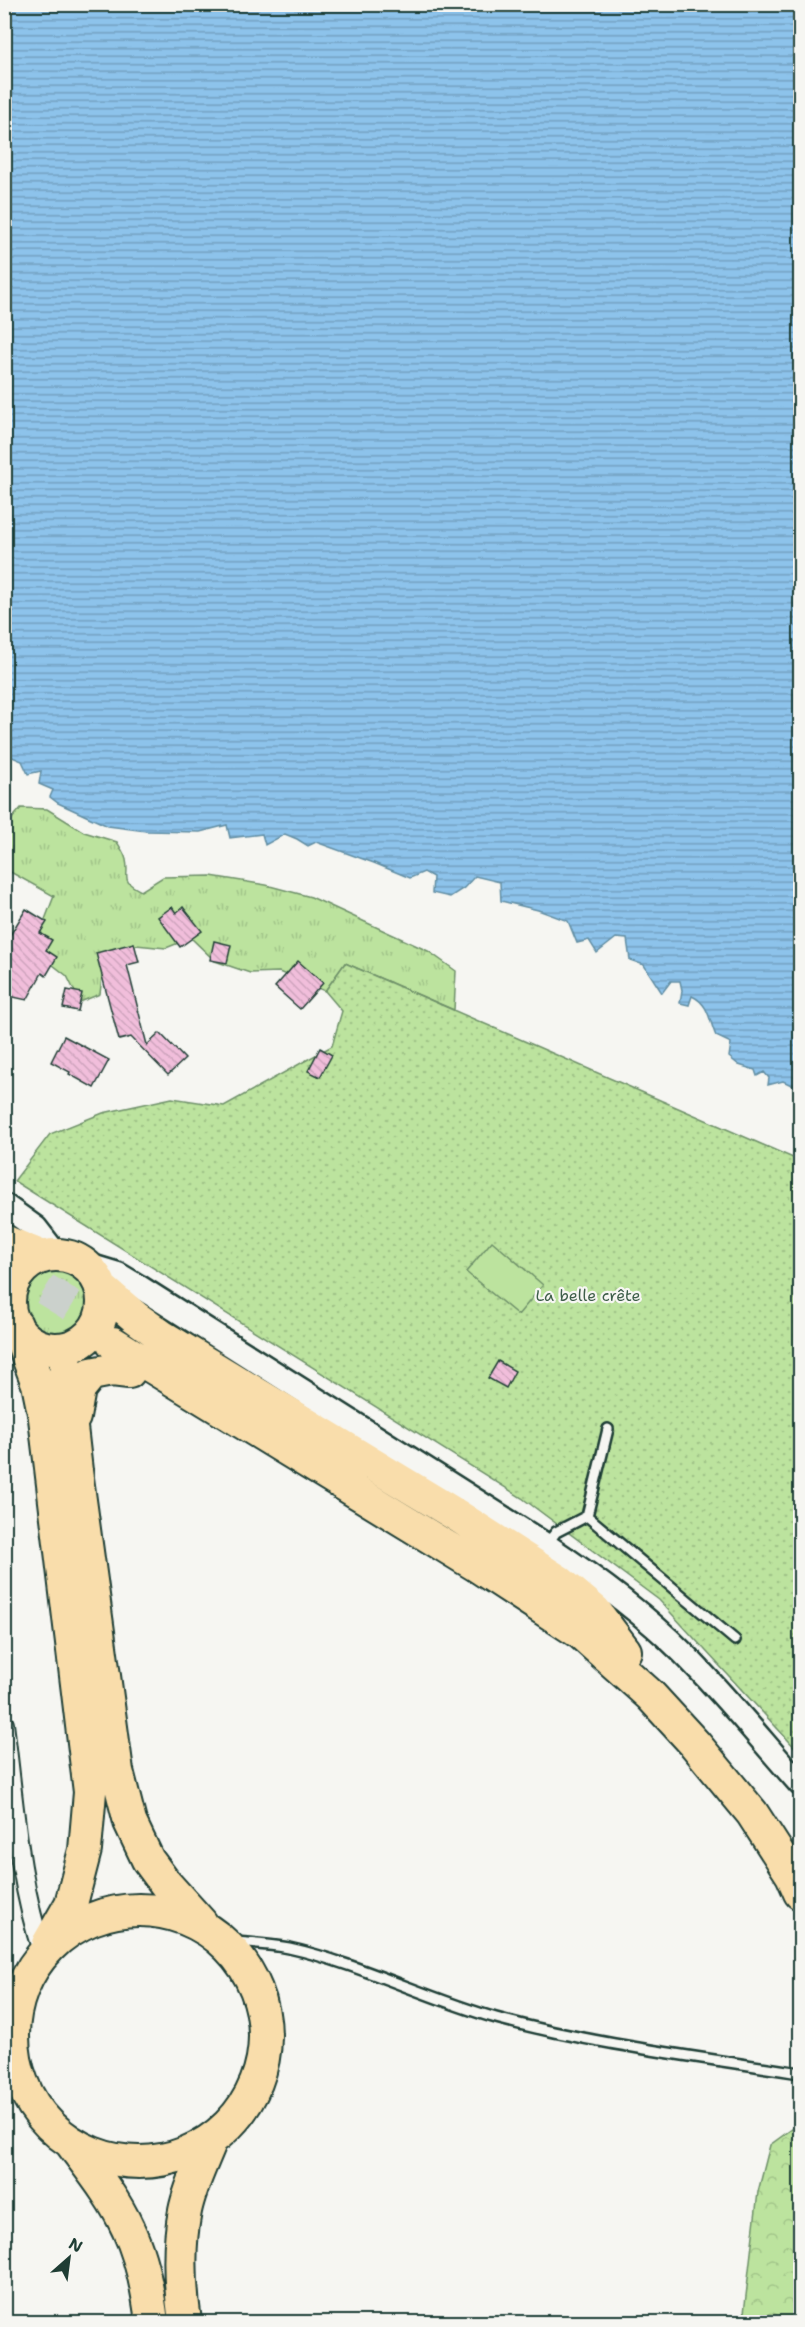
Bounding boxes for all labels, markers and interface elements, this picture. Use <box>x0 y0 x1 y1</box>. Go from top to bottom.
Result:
park label: La belle crête <box>535 1285 641 1306</box>
north arrow <box>39 2228 99 2288</box>
text: N <box>65 2233 86 2257</box>

